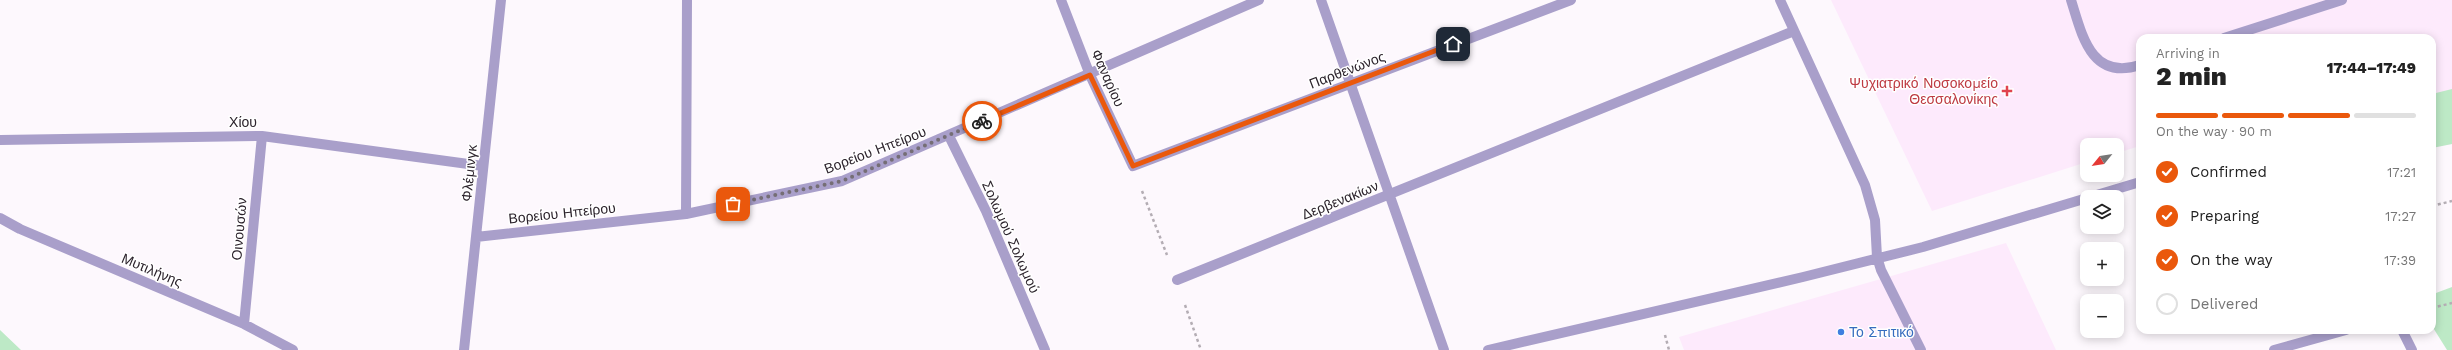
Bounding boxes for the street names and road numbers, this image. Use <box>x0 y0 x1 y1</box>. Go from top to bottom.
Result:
street label: Φαναρίου <box>1088 47 1128 109</box>
street label: Παρθενώνος <box>1307 48 1387 92</box>
street label: Χίου <box>229 114 257 130</box>
street label: Βορείου Ηπείρου <box>822 123 928 177</box>
street label: Φλέμινγκ <box>458 143 480 202</box>
street label: Δερβενακίων <box>1299 177 1381 223</box>
street label: Σολωμού Σολωμού <box>979 179 1043 295</box>
street label: Οινουσών <box>228 197 250 261</box>
street label: Βορείου Ηπείρου <box>508 199 616 227</box>
street label: Μυτιλήνης <box>119 250 185 290</box>

